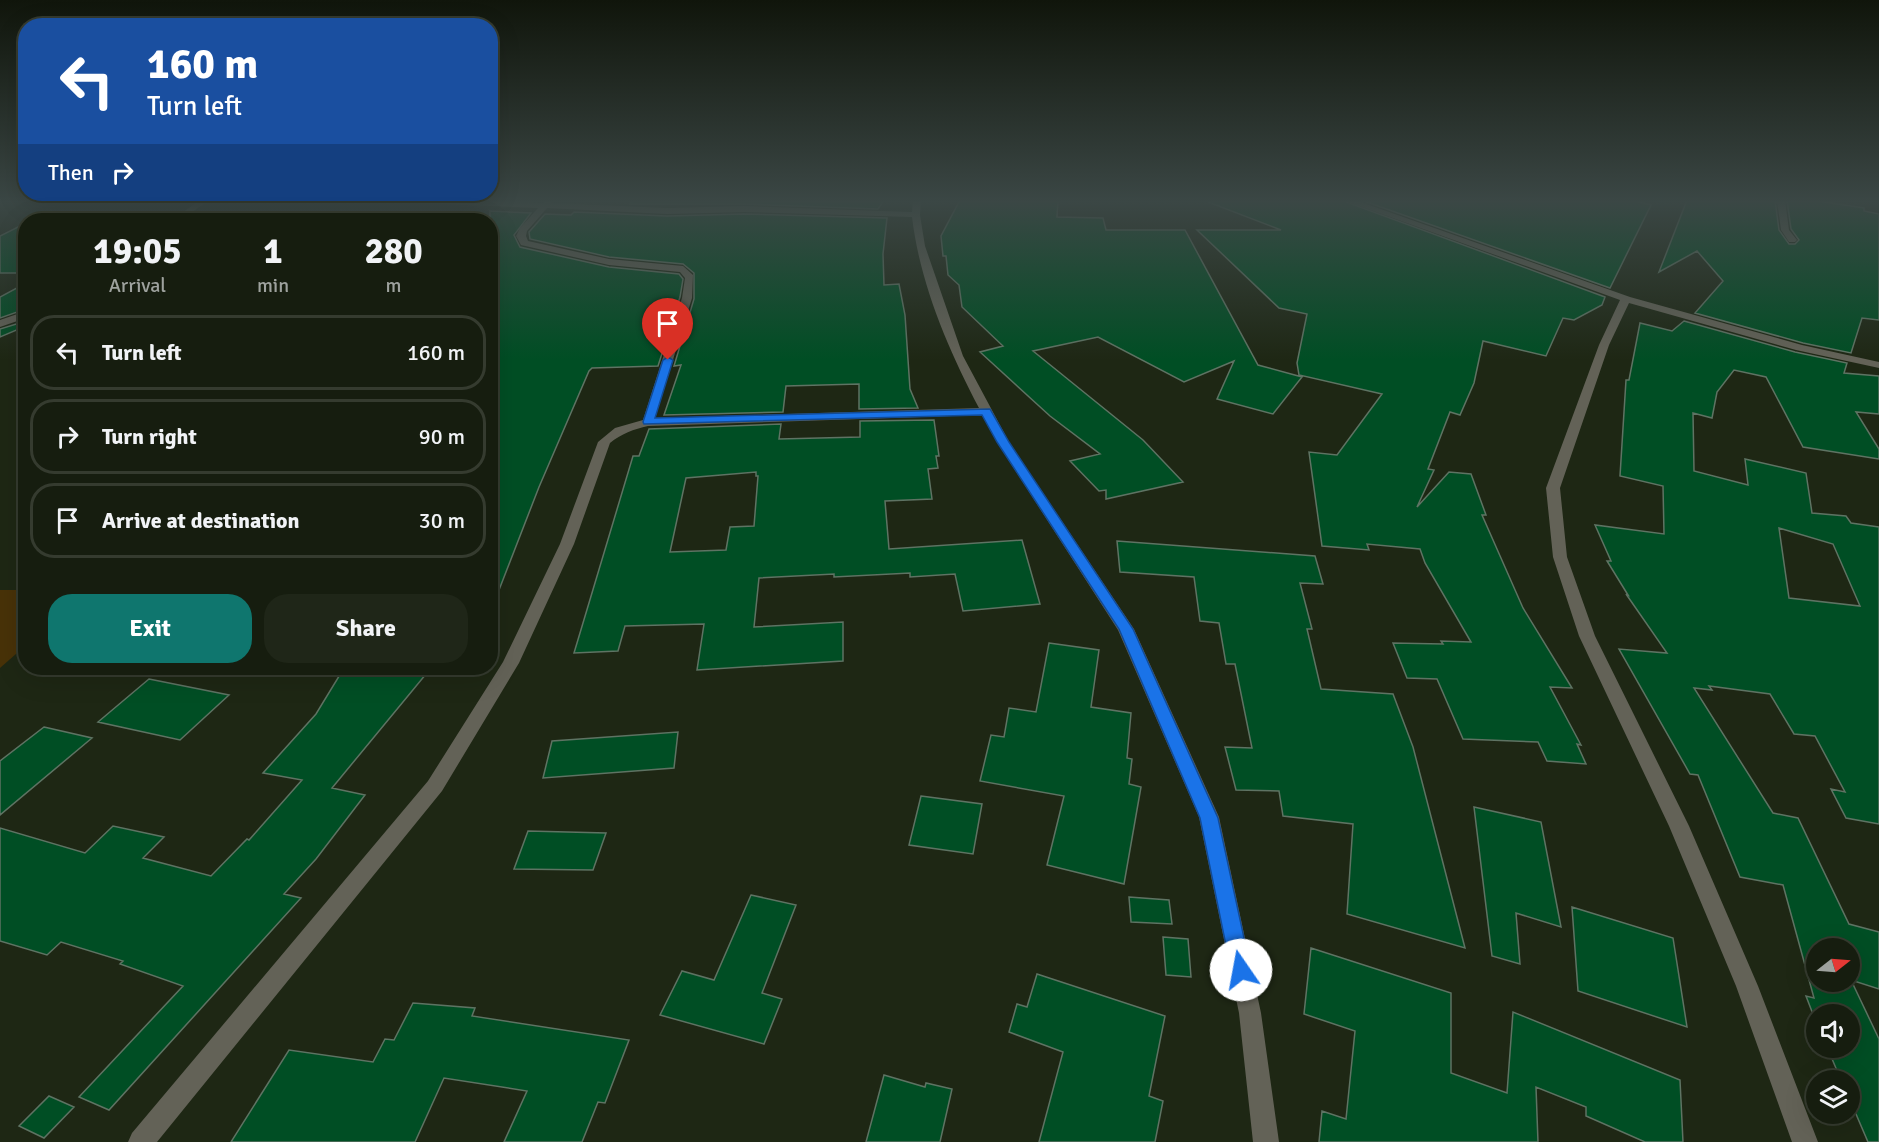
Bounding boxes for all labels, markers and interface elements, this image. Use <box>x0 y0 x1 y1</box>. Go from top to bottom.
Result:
text: 160 m <box>147 39 258 90</box>
icon: left <box>48 42 126 120</box>
text: Turn left <box>147 90 242 123</box>
icon: right <box>106 156 139 189</box>
text: Then <box>48 159 94 186</box>
text: 19:05 <box>93 229 182 274</box>
text: 1 <box>263 229 283 274</box>
text: 280 <box>364 229 423 274</box>
text: Arrival <box>109 273 166 298</box>
text: min <box>257 273 289 298</box>
text: m <box>386 273 402 298</box>
pin <box>642 298 693 360</box>
icon: arrive <box>651 307 684 340</box>
icon: left <box>51 336 84 369</box>
text: Turn left <box>102 339 182 366</box>
text: 160 m <box>407 339 465 366</box>
icon: right <box>51 420 84 453</box>
text: Turn right <box>102 423 197 450</box>
text: 90 m <box>419 423 465 450</box>
icon: arrive <box>51 504 84 537</box>
text: Arrive at destination <box>102 507 299 534</box>
text: 30 m <box>419 507 465 534</box>
button: Exit <box>48 594 252 663</box>
button: Share <box>264 594 468 663</box>
position arrow <box>1209 938 1273 1002</box>
north arrow <box>1806 938 1860 992</box>
map controls <box>1806 938 1860 1124</box>
button: sound <box>1806 1004 1860 1058</box>
button: layers <box>1806 1070 1860 1124</box>

